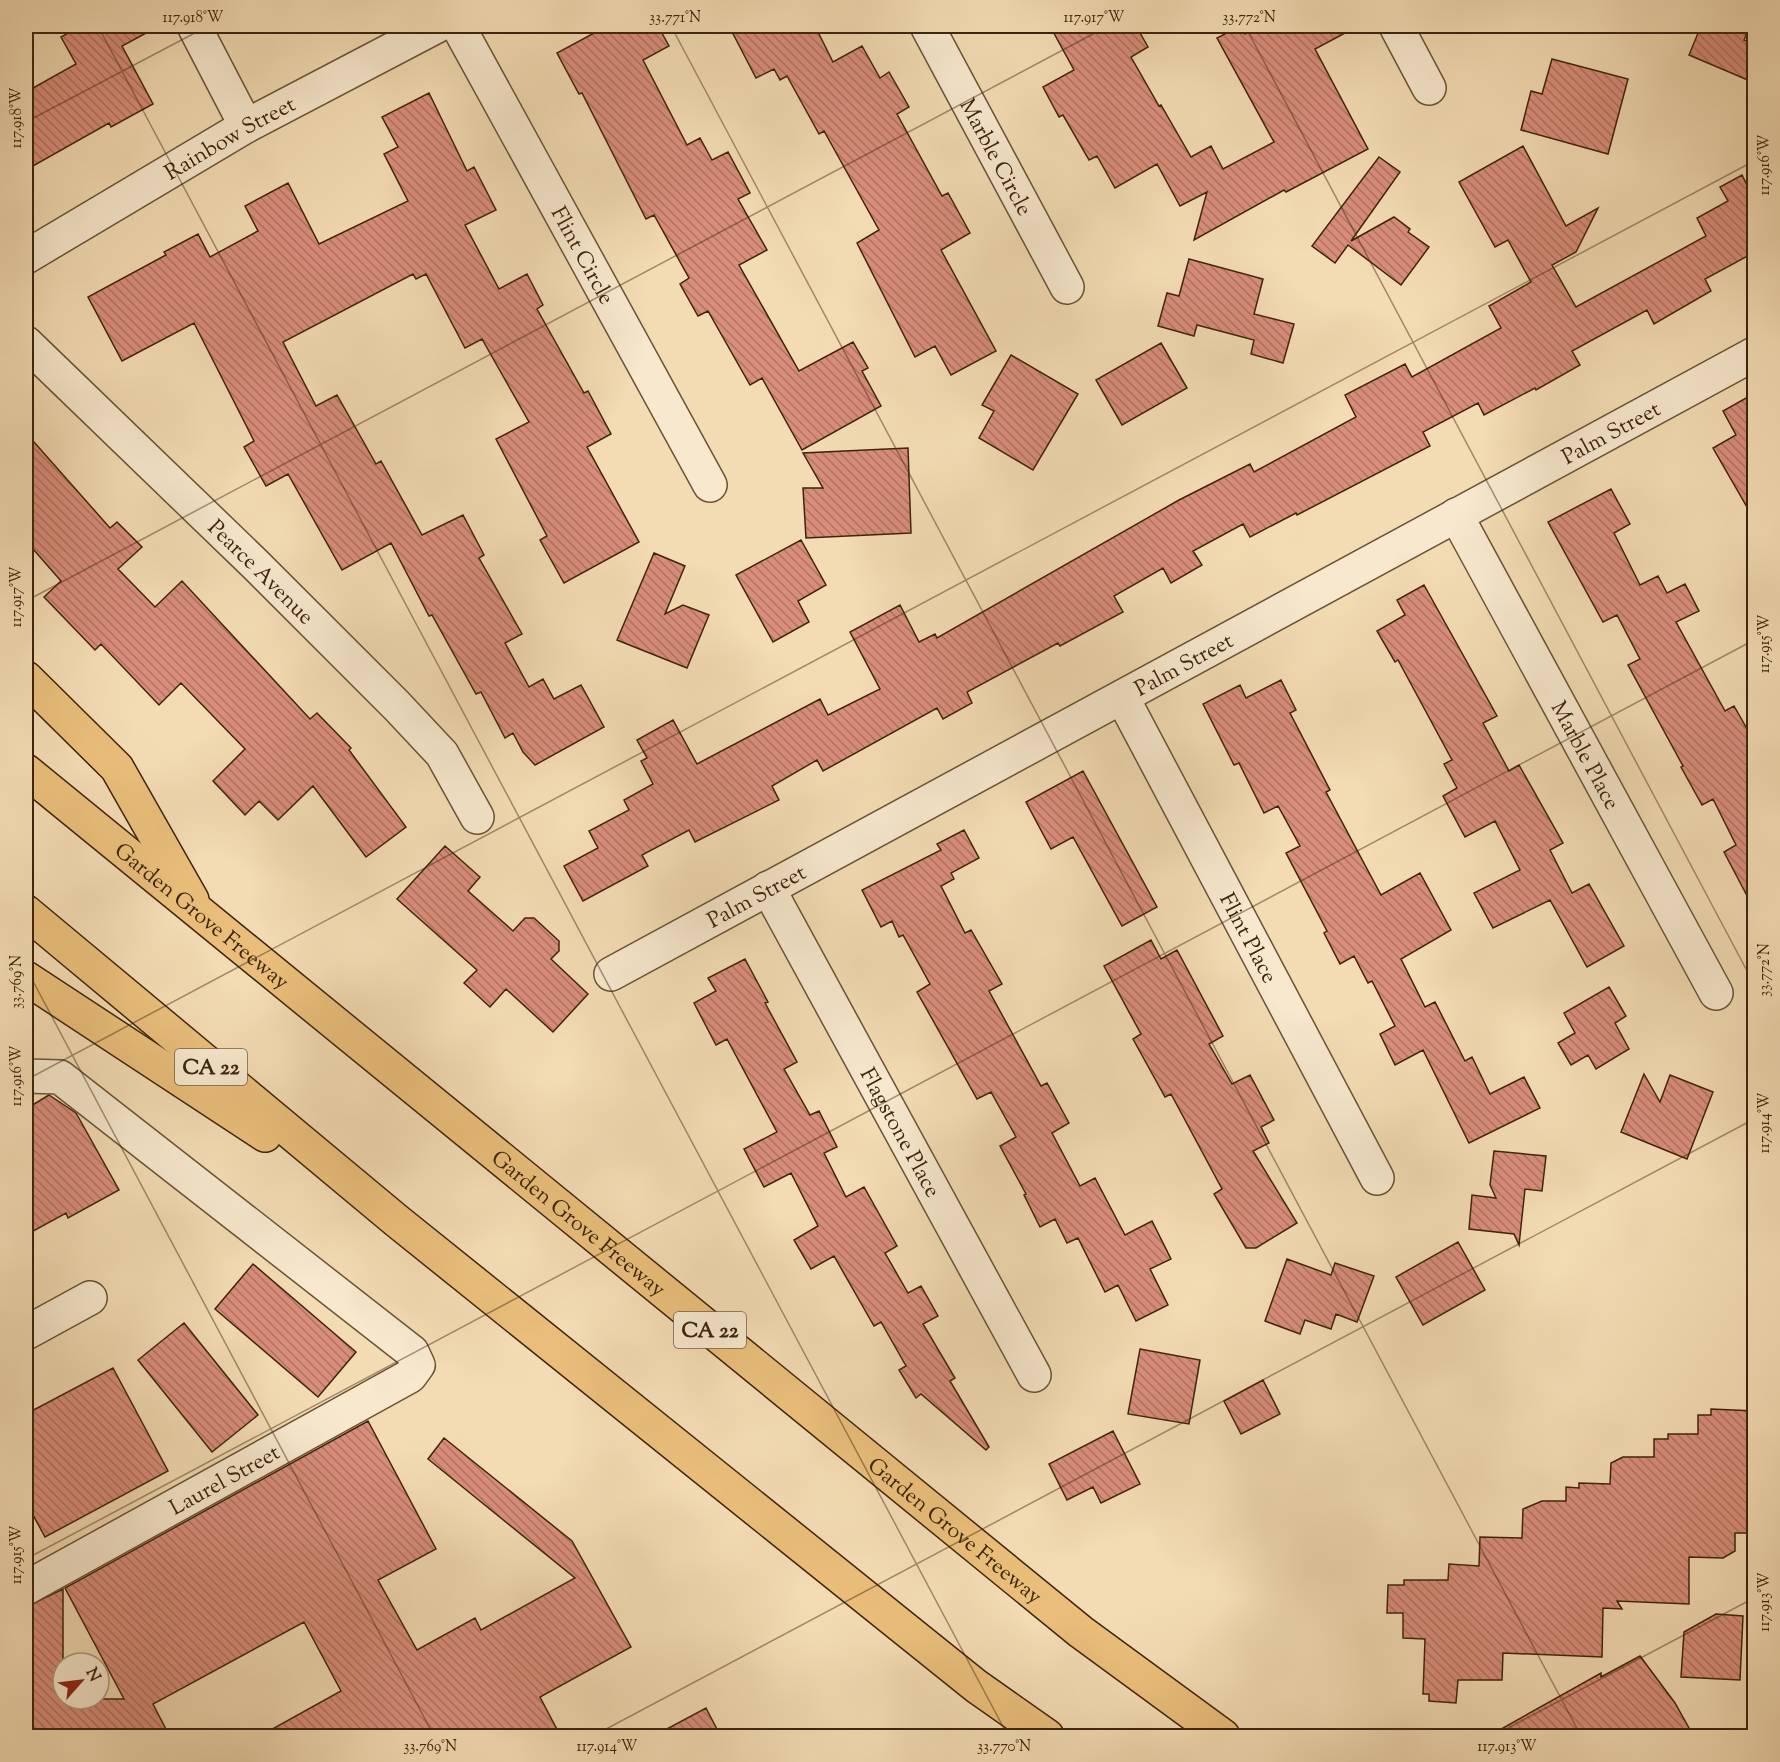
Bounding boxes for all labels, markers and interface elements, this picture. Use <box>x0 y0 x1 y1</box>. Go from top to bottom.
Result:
text: 117.918°W <box>163 8 224 29</box>
text: 33.771°N <box>649 8 701 29</box>
text: 117.917°W <box>1064 8 1125 29</box>
text: 33.772°N <box>1222 8 1276 29</box>
text: 117.918°W <box>7 87 28 148</box>
street label: Rainbow Street <box>159 90 302 190</box>
street label: Marble Circle <box>950 94 1039 222</box>
text: 117.916°W <box>1755 134 1776 195</box>
street label: Flint Circle <box>541 201 621 311</box>
street label: Palm Street <box>1557 394 1667 474</box>
street label: Pearce Avenue <box>199 513 320 633</box>
text: 117.917°W <box>7 566 28 627</box>
text: 117.915°W <box>1755 614 1776 673</box>
street label: Palm Street <box>1129 626 1240 706</box>
street label: Marble Place <box>1541 696 1626 816</box>
street label: Garden Grove Freeway <box>106 836 295 999</box>
street label: Palm Street <box>702 858 813 938</box>
street label: Flint Place <box>1210 888 1284 990</box>
text: 33.772°N <box>1755 943 1776 997</box>
text: 33.769°N <box>7 955 28 1009</box>
text: 117.916°W <box>7 1045 28 1106</box>
road number: CA 22 <box>175 1049 247 1085</box>
street label: Flagstone Place <box>850 1063 947 1204</box>
text: 117.914°W <box>1755 1092 1776 1153</box>
street label: Garden Grove Freeway <box>483 1144 672 1306</box>
road number: CA 22 <box>674 1312 746 1348</box>
street label: Laurel Street <box>164 1438 287 1525</box>
street label: Garden Grove Freeway <box>859 1451 1048 1613</box>
text: 117.915°W <box>7 1525 28 1584</box>
text: 117.913°W <box>1755 1572 1776 1632</box>
north arrow <box>51 1651 111 1711</box>
text: N <box>79 1664 105 1686</box>
text: 33.769°N <box>403 1737 457 1758</box>
text: 117.914°W <box>577 1737 638 1758</box>
text: 33.770°N <box>977 1737 1031 1758</box>
text: 117.913°W <box>1477 1737 1537 1758</box>

